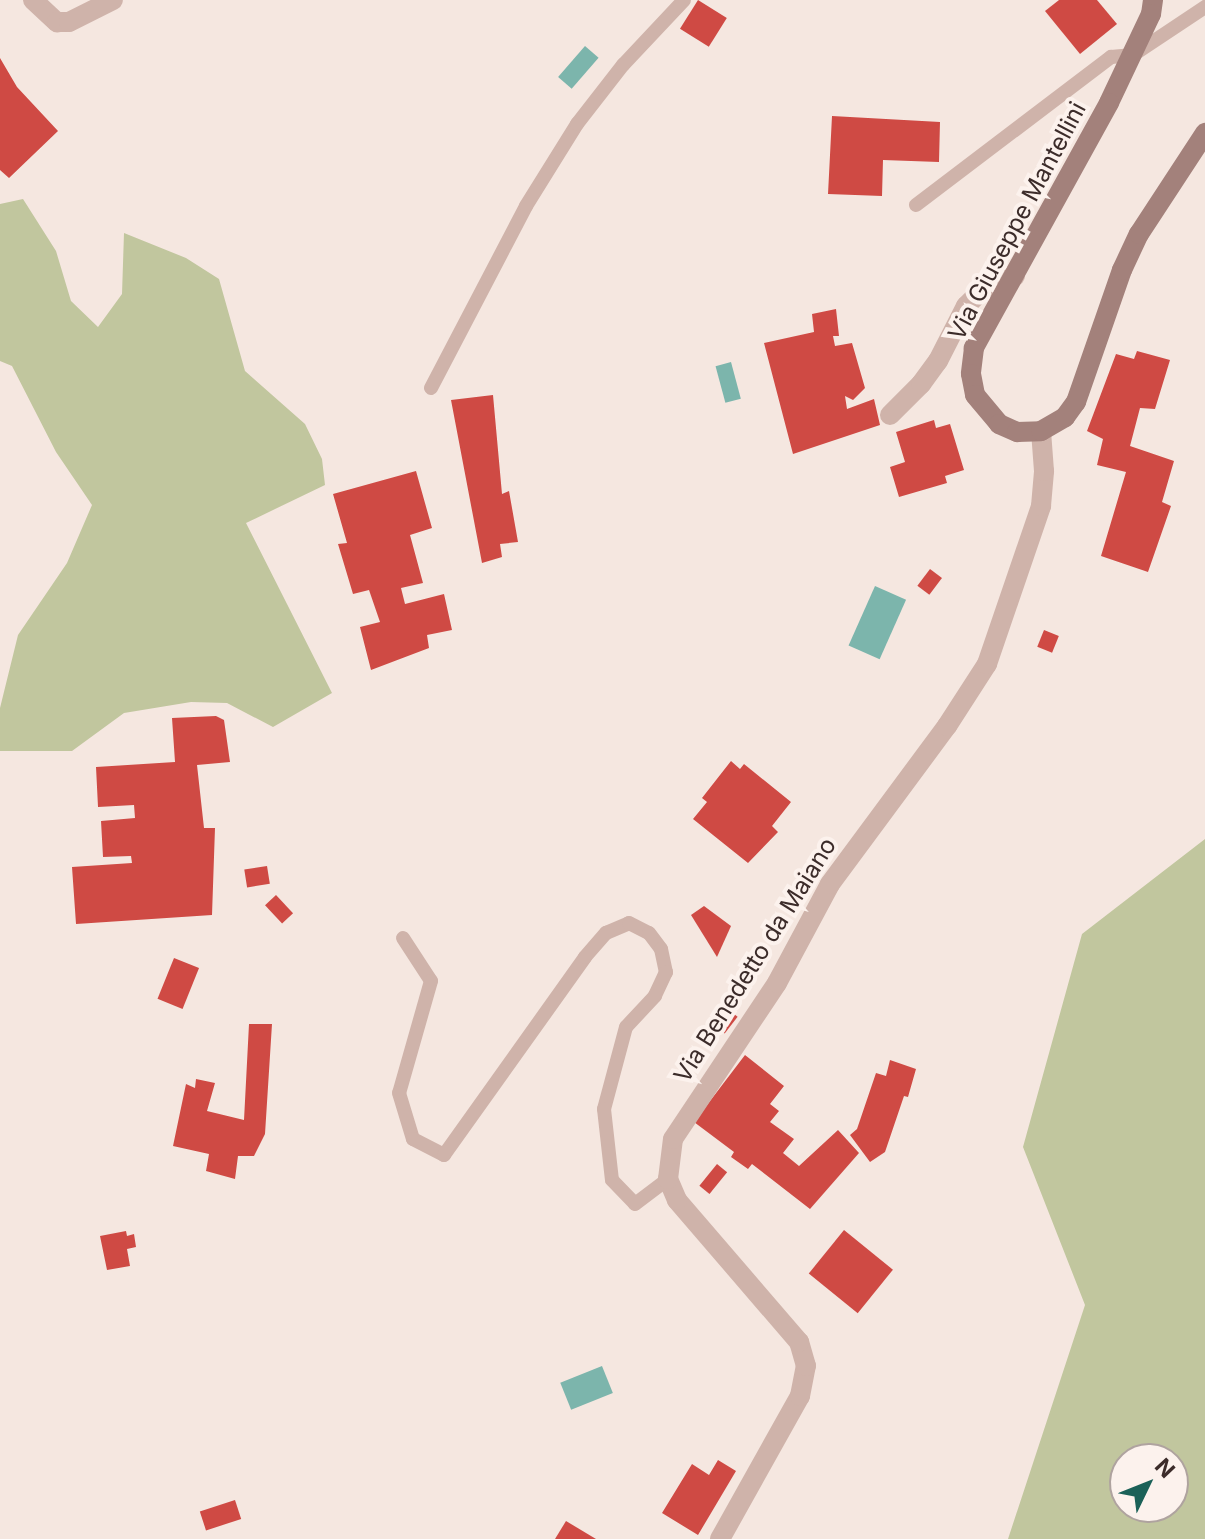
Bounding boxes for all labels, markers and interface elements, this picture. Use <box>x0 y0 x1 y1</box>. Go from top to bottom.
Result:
street label: Via Giuseppe Mantellini <box>942 97 1092 345</box>
street label: Via Benedetto da Maiano <box>668 832 842 1088</box>
north arrow <box>1109 1443 1189 1523</box>
text: N <box>1150 1453 1180 1483</box>

